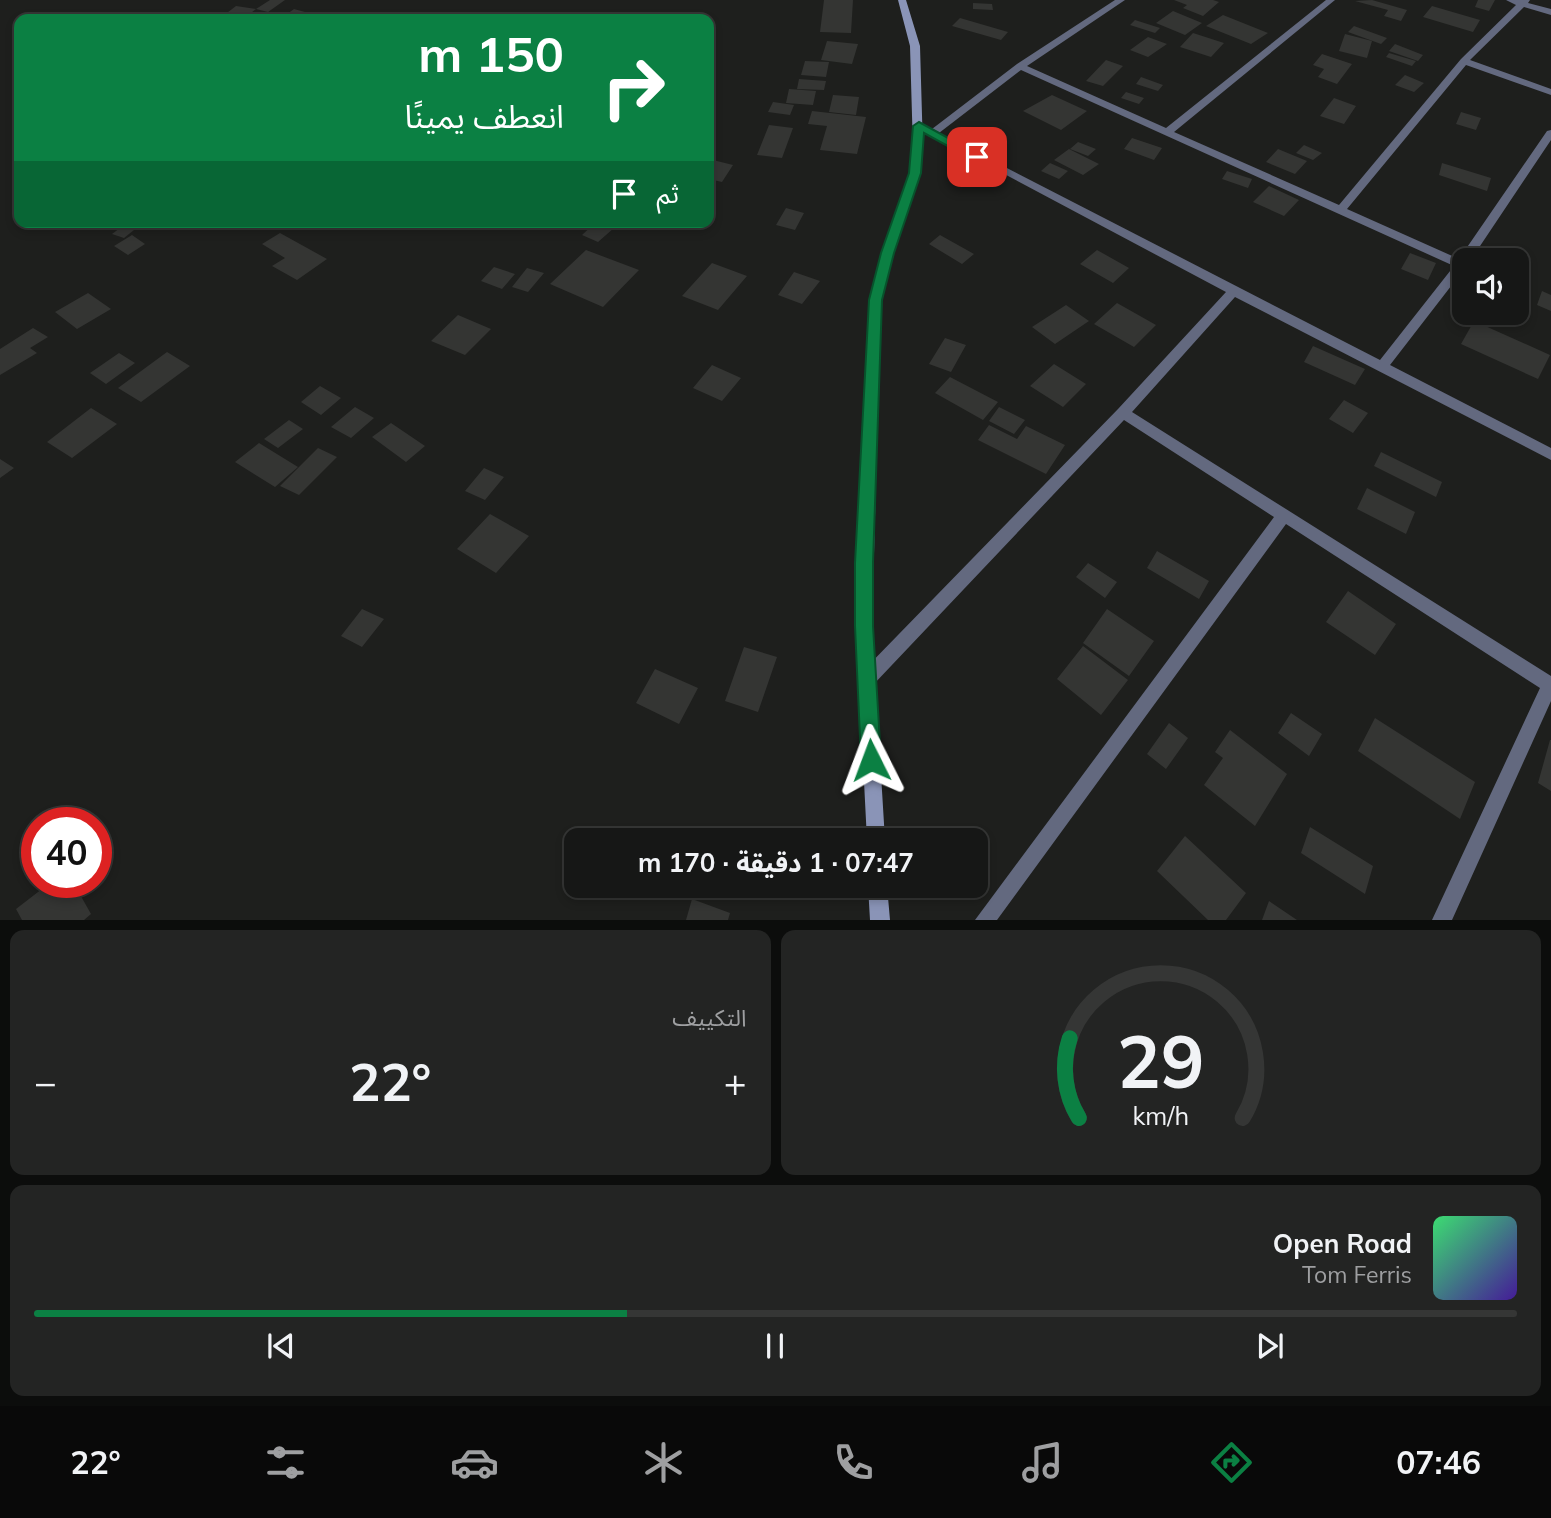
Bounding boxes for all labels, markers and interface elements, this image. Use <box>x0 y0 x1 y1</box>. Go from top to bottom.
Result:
text: 150 m <box>418 23 564 84</box>
icon: right <box>588 42 679 133</box>
text: انعطف يمينًا <box>405 96 564 136</box>
pin <box>947 127 1007 187</box>
icon: arrive <box>958 138 996 176</box>
icon: arrive <box>605 175 643 213</box>
text: ثم <box>657 177 679 210</box>
map controls <box>1452 248 1529 325</box>
button: sound <box>1452 248 1529 325</box>
position arrow <box>834 723 908 797</box>
speed limit sign: 40 <box>21 807 112 898</box>
text: 07:47 · 1 دقيقة · 170 m <box>638 846 914 879</box>
text: التكييف <box>672 1003 747 1032</box>
text: 29 <box>1117 1016 1204 1107</box>
text: 22° <box>349 1049 431 1114</box>
text: − <box>34 1058 57 1106</box>
text: + <box>724 1058 746 1106</box>
text: km/h <box>1132 1100 1189 1131</box>
text: Open Road <box>1273 1227 1412 1260</box>
text: Tom Ferris <box>1302 1260 1412 1289</box>
icon: previous <box>262 1327 300 1365</box>
icon: pause <box>756 1327 794 1365</box>
icon: next <box>1251 1327 1289 1365</box>
icon: filters <box>261 1438 310 1487</box>
icon: car <box>450 1438 499 1487</box>
icon: climate <box>639 1438 688 1487</box>
icon: phone <box>829 1438 878 1487</box>
icon: music <box>1018 1438 1067 1487</box>
icon: directions <box>1207 1438 1256 1487</box>
text: 22° <box>70 1442 121 1482</box>
text: 07:46 <box>1396 1442 1481 1482</box>

